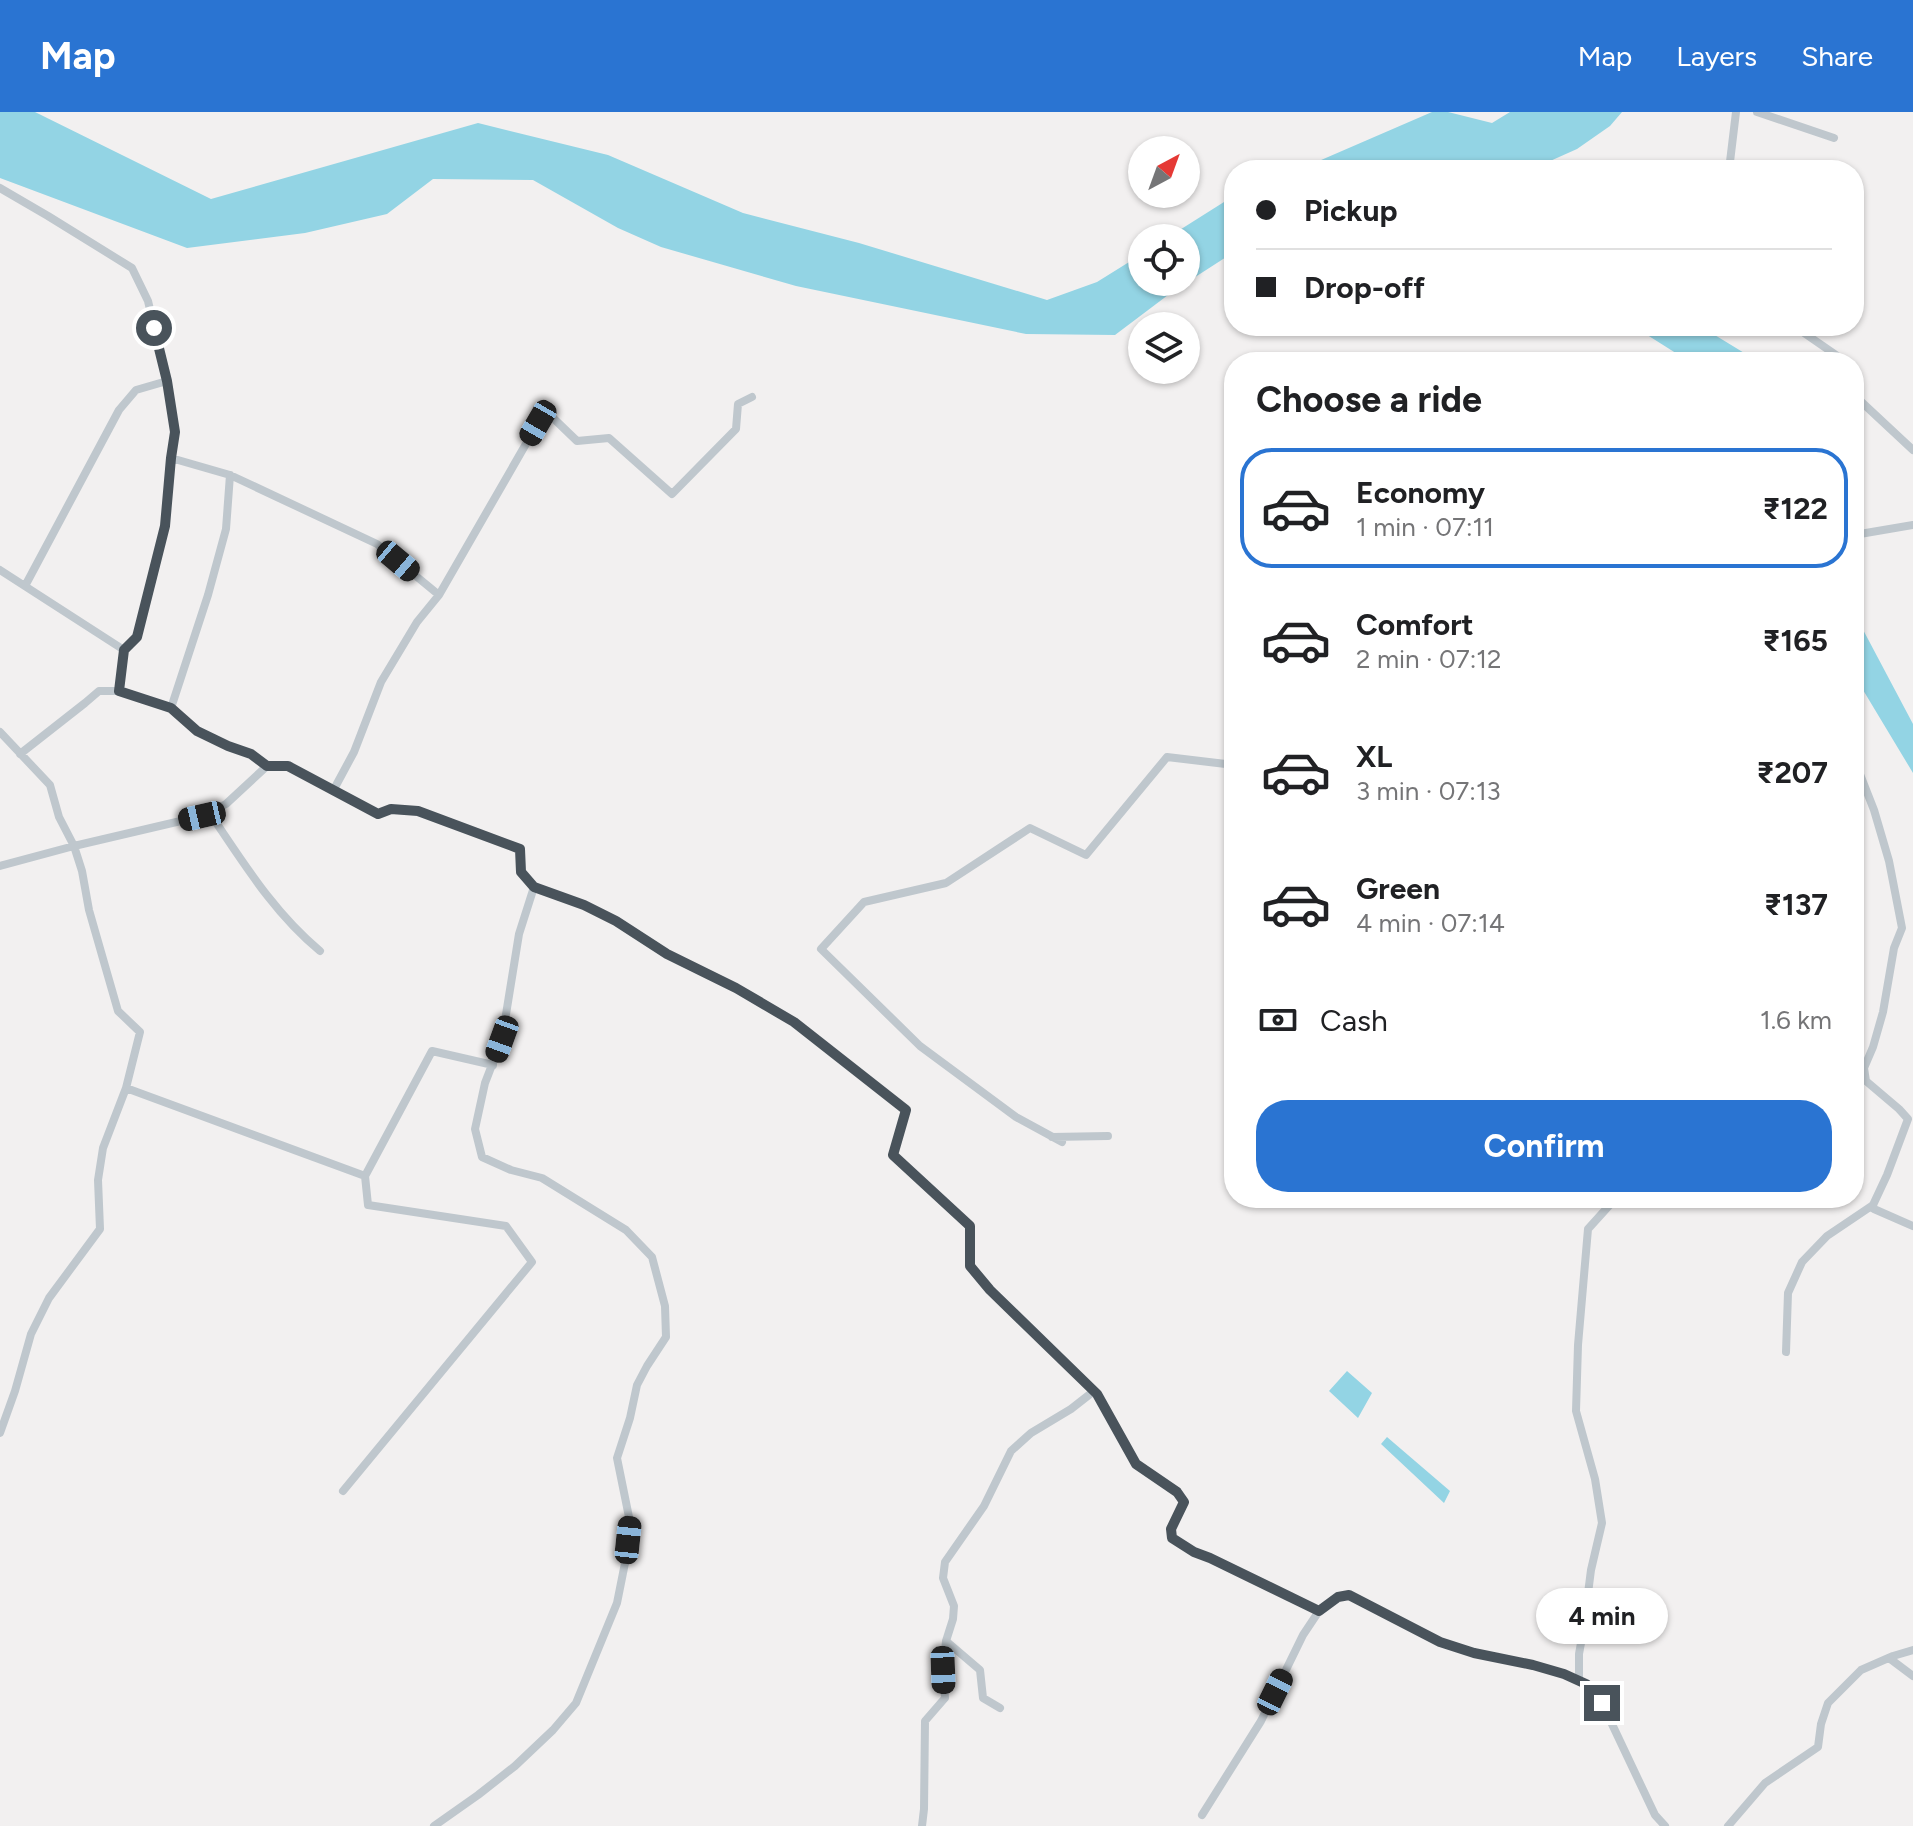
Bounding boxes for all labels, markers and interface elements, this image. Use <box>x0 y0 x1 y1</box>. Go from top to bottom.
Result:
text: Map <box>40 33 116 79</box>
text: Map <box>1578 39 1632 73</box>
text: Layers <box>1676 39 1757 73</box>
text: Share <box>1801 39 1873 73</box>
north arrow <box>1128 136 1200 208</box>
map controls <box>1128 136 1200 384</box>
text: Pickup <box>1304 192 1398 229</box>
button: locate <box>1128 224 1200 296</box>
text: Drop-off <box>1304 269 1425 306</box>
route start <box>136 310 172 346</box>
button: layers <box>1128 312 1200 384</box>
text: Choose a ride <box>1256 378 1482 421</box>
car <box>516 396 560 450</box>
icon: car <box>1260 472 1332 544</box>
text: Economy <box>1356 474 1485 511</box>
text: ₹122 <box>1763 490 1828 527</box>
text: 1 min · 07:11 <box>1356 511 1494 543</box>
car <box>372 536 424 586</box>
icon: car <box>1260 604 1332 676</box>
text: Comfort <box>1356 606 1474 643</box>
text: ₹165 <box>1763 622 1828 659</box>
text: 2 min · 07:12 <box>1356 643 1502 675</box>
icon: car <box>1260 736 1332 808</box>
text: XL <box>1356 738 1392 775</box>
text: ₹207 <box>1757 754 1828 791</box>
text: 3 min · 07:13 <box>1356 775 1501 807</box>
car <box>176 799 228 833</box>
icon: car <box>1260 868 1332 940</box>
text: Green <box>1356 870 1440 907</box>
text: ₹137 <box>1764 886 1828 923</box>
text: 4 min · 07:14 <box>1356 907 1505 939</box>
icon: cash <box>1256 998 1300 1042</box>
text: Cash <box>1320 1002 1388 1039</box>
text: 1.6 km <box>1760 1004 1832 1036</box>
car <box>483 1012 521 1066</box>
button: Confirm <box>1256 1100 1832 1192</box>
car <box>614 1515 642 1565</box>
callout: 4 min <box>1536 1587 1668 1643</box>
text: 4 min <box>1569 1600 1635 1632</box>
car <box>930 1646 956 1694</box>
car <box>1254 1665 1296 1719</box>
route end <box>1584 1685 1620 1721</box>

